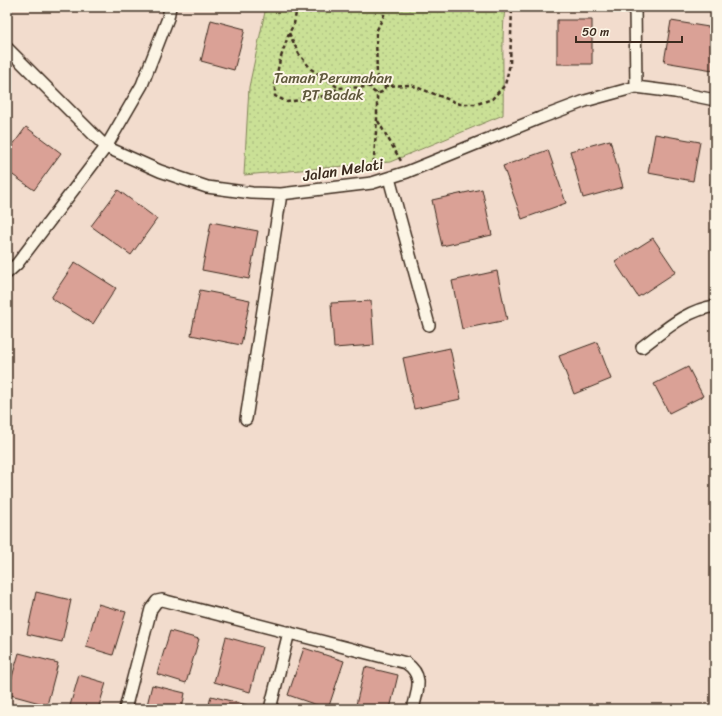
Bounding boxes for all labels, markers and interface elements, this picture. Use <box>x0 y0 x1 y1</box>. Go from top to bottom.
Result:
scale bar <box>576 18 682 44</box>
text: 50 m <box>582 21 609 43</box>
park label: Taman Perumahan PT Badak <box>274 65 392 108</box>
street label: Jalan Melati <box>300 151 386 189</box>

